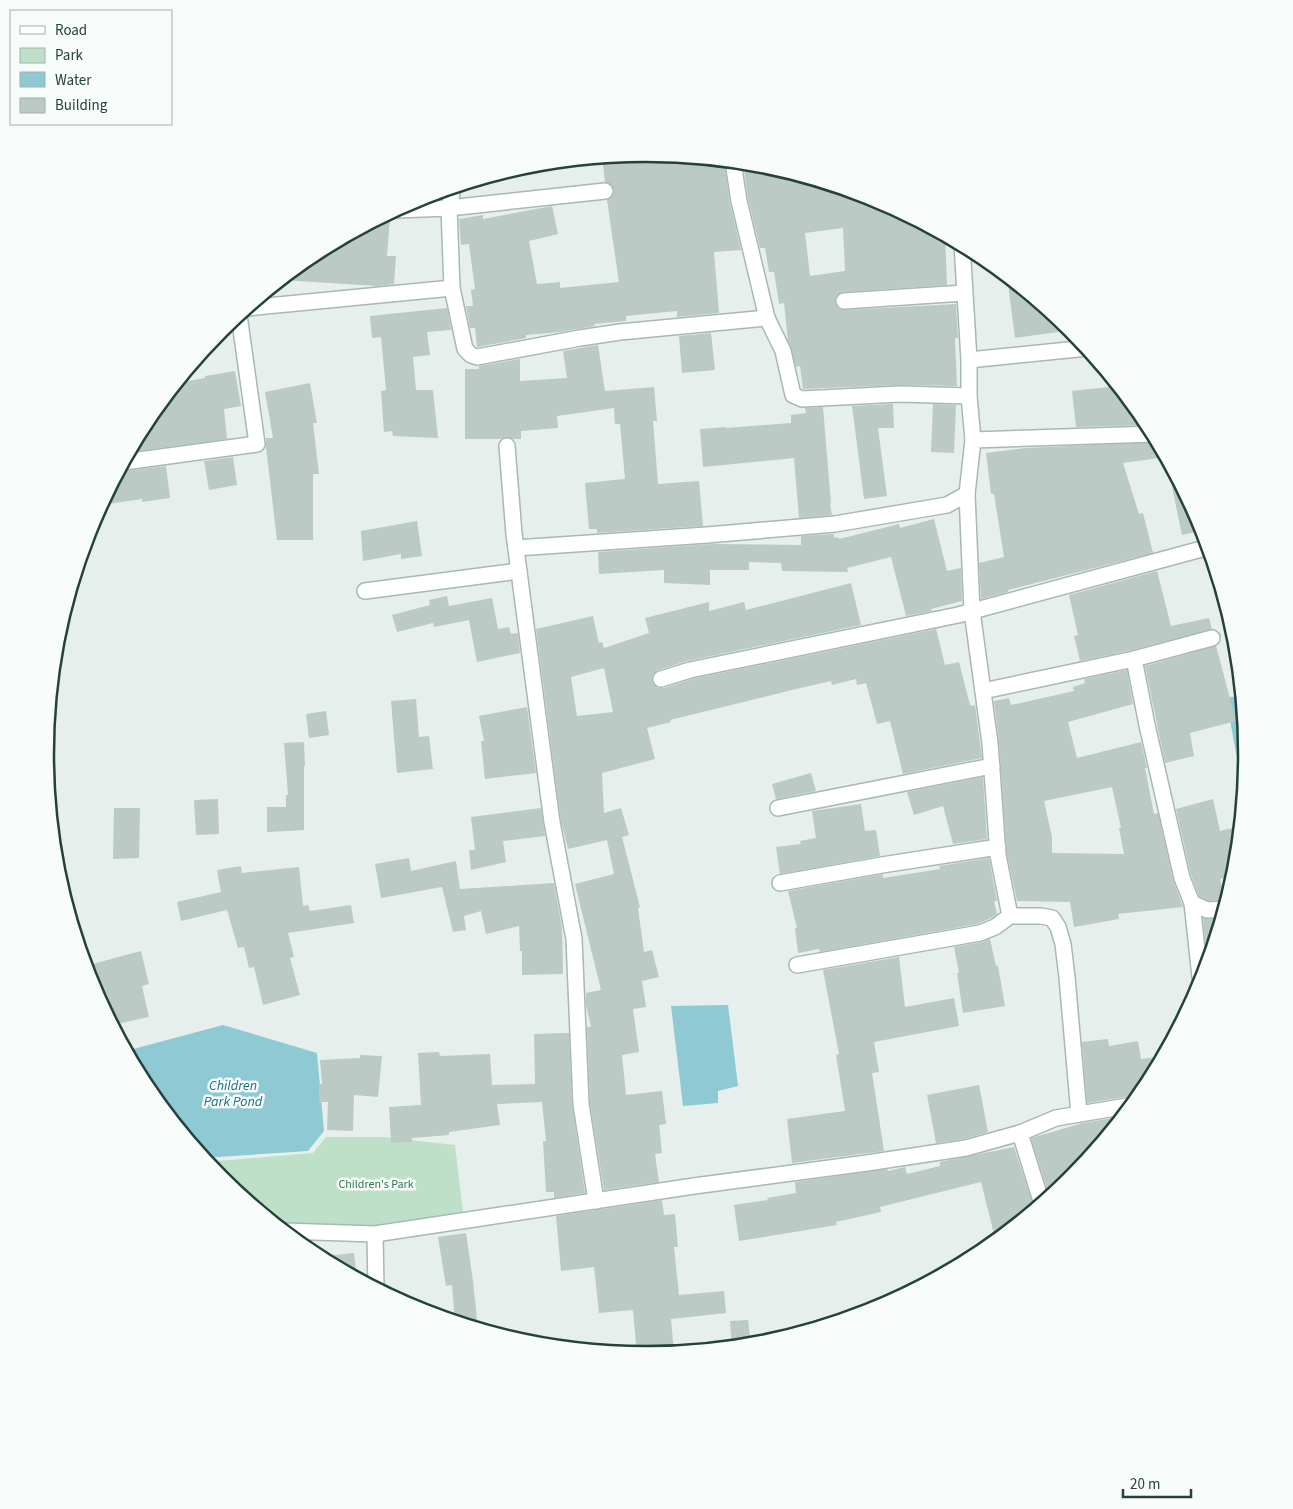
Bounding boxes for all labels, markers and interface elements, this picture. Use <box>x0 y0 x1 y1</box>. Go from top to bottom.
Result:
legend <box>10 10 172 125</box>
text: Road <box>55 20 87 41</box>
text: Park <box>55 45 84 66</box>
text: Water <box>55 70 92 91</box>
text: Building <box>55 95 108 116</box>
water label: Children Park Pond <box>204 1076 263 1112</box>
park label: Children's Park <box>338 1176 414 1193</box>
scale bar <box>1123 1466 1190 1498</box>
text: 20 m <box>1130 1474 1160 1495</box>

